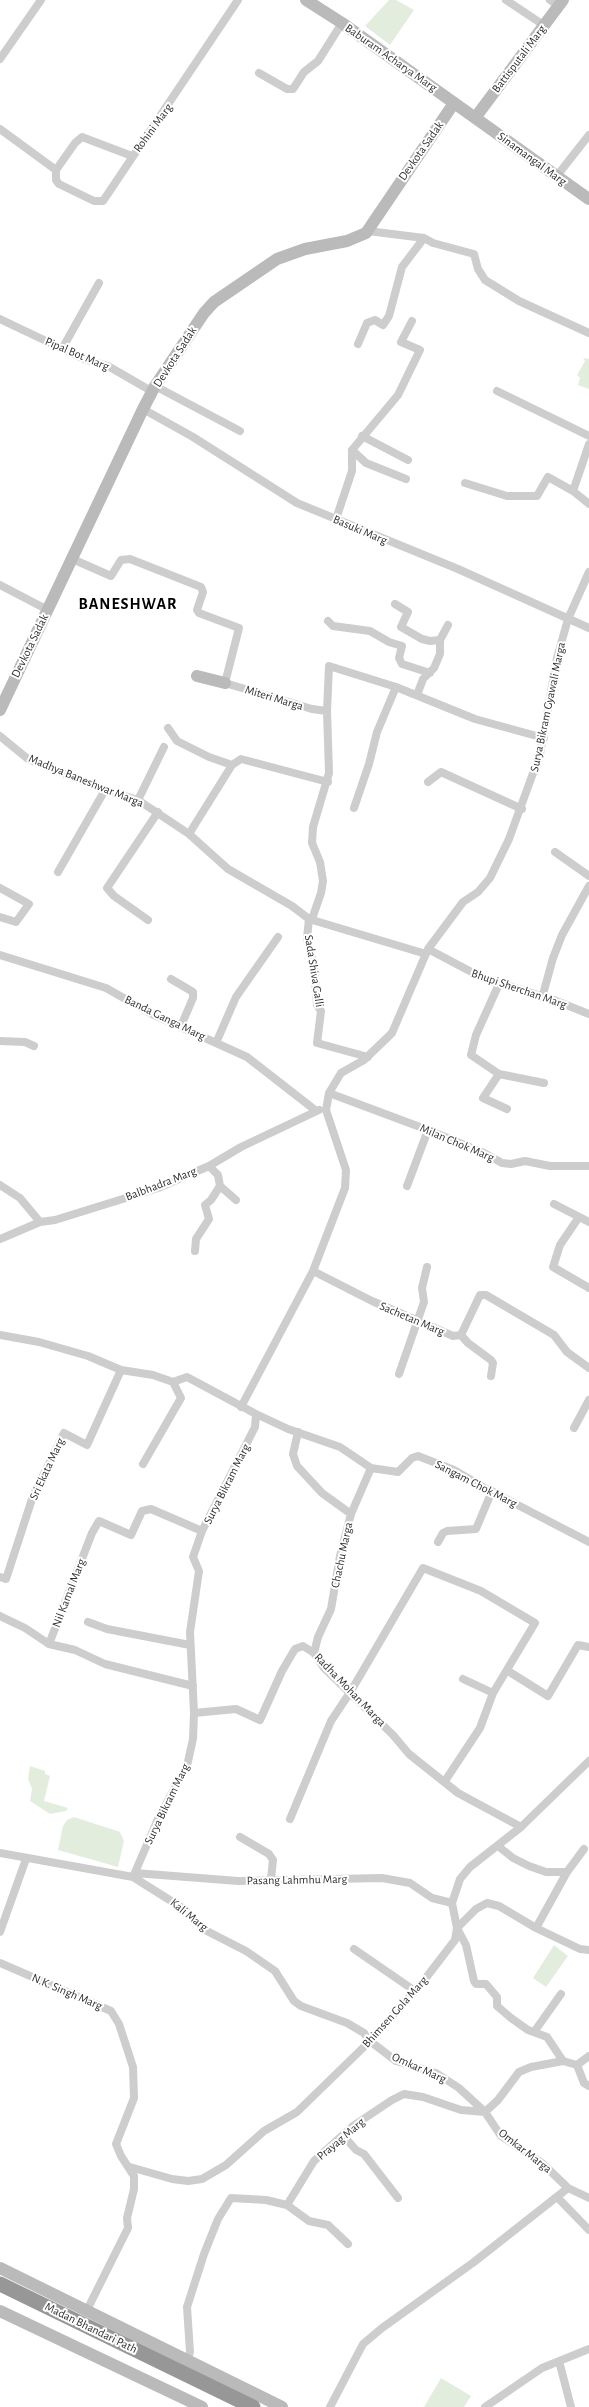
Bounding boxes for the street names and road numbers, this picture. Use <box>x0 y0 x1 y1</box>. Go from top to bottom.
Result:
street label: Baburam Acharya Marg <box>342 21 440 95</box>
street label: Battisputali Marg <box>489 22 549 96</box>
street label: Rohini Marg <box>130 101 176 155</box>
street label: Devkota Sadak <box>395 119 447 183</box>
street label: Sinamangal Marg <box>495 129 569 189</box>
street label: Devkota Sadak <box>150 324 200 390</box>
street label: Pipal Bot Marg <box>43 334 111 374</box>
street label: Basuki Marg <box>331 512 389 548</box>
street label: Devkota Sadak <box>8 612 52 680</box>
street label: Surya Bikram Gyawali Marga <box>527 641 569 773</box>
street label: Miteri Marga <box>243 682 305 714</box>
street label: Madhya Baneshwar Marga <box>26 751 146 811</box>
street label: Sada Shiva Galli <box>301 934 327 1008</box>
street label: Bhupi Sherchan Marg <box>469 966 569 1012</box>
street label: Banda Ganga Marg <box>122 992 208 1044</box>
street label: Milan Chok Marg <box>418 1121 496 1165</box>
street label: Balbhadra Marg <box>123 1164 199 1204</box>
street label: Sachetan Marg <box>377 1299 447 1339</box>
street label: Sri Ekata Marg <box>26 1436 68 1502</box>
street label: Surya Bikram Marg <box>201 1441 253 1527</box>
street label: Sangam Chok Marg <box>433 1457 519 1511</box>
street label: Chachu Marga <box>328 1521 356 1589</box>
street label: Nil Kamal Marg <box>49 1557 89 1629</box>
street label: Radha Mohan Marga <box>311 1650 389 1730</box>
street label: Surya Bikram Marg <box>141 1761 193 1847</box>
street label: Pasang Lahmhu Marg <box>247 1872 347 1888</box>
street label: Kali Marg <box>167 1895 211 1935</box>
street label: N.K. Singh Marg <box>30 1971 104 2013</box>
street label: Bhimsen Gola Marg <box>359 1973 431 2051</box>
street label: Omkar Marg <box>389 2050 449 2086</box>
street label: Prayag Marg <box>314 2115 368 2163</box>
street label: Omkar Marga <box>496 2126 554 2176</box>
street label: Madan Bhandari Path <box>42 2299 140 2357</box>

